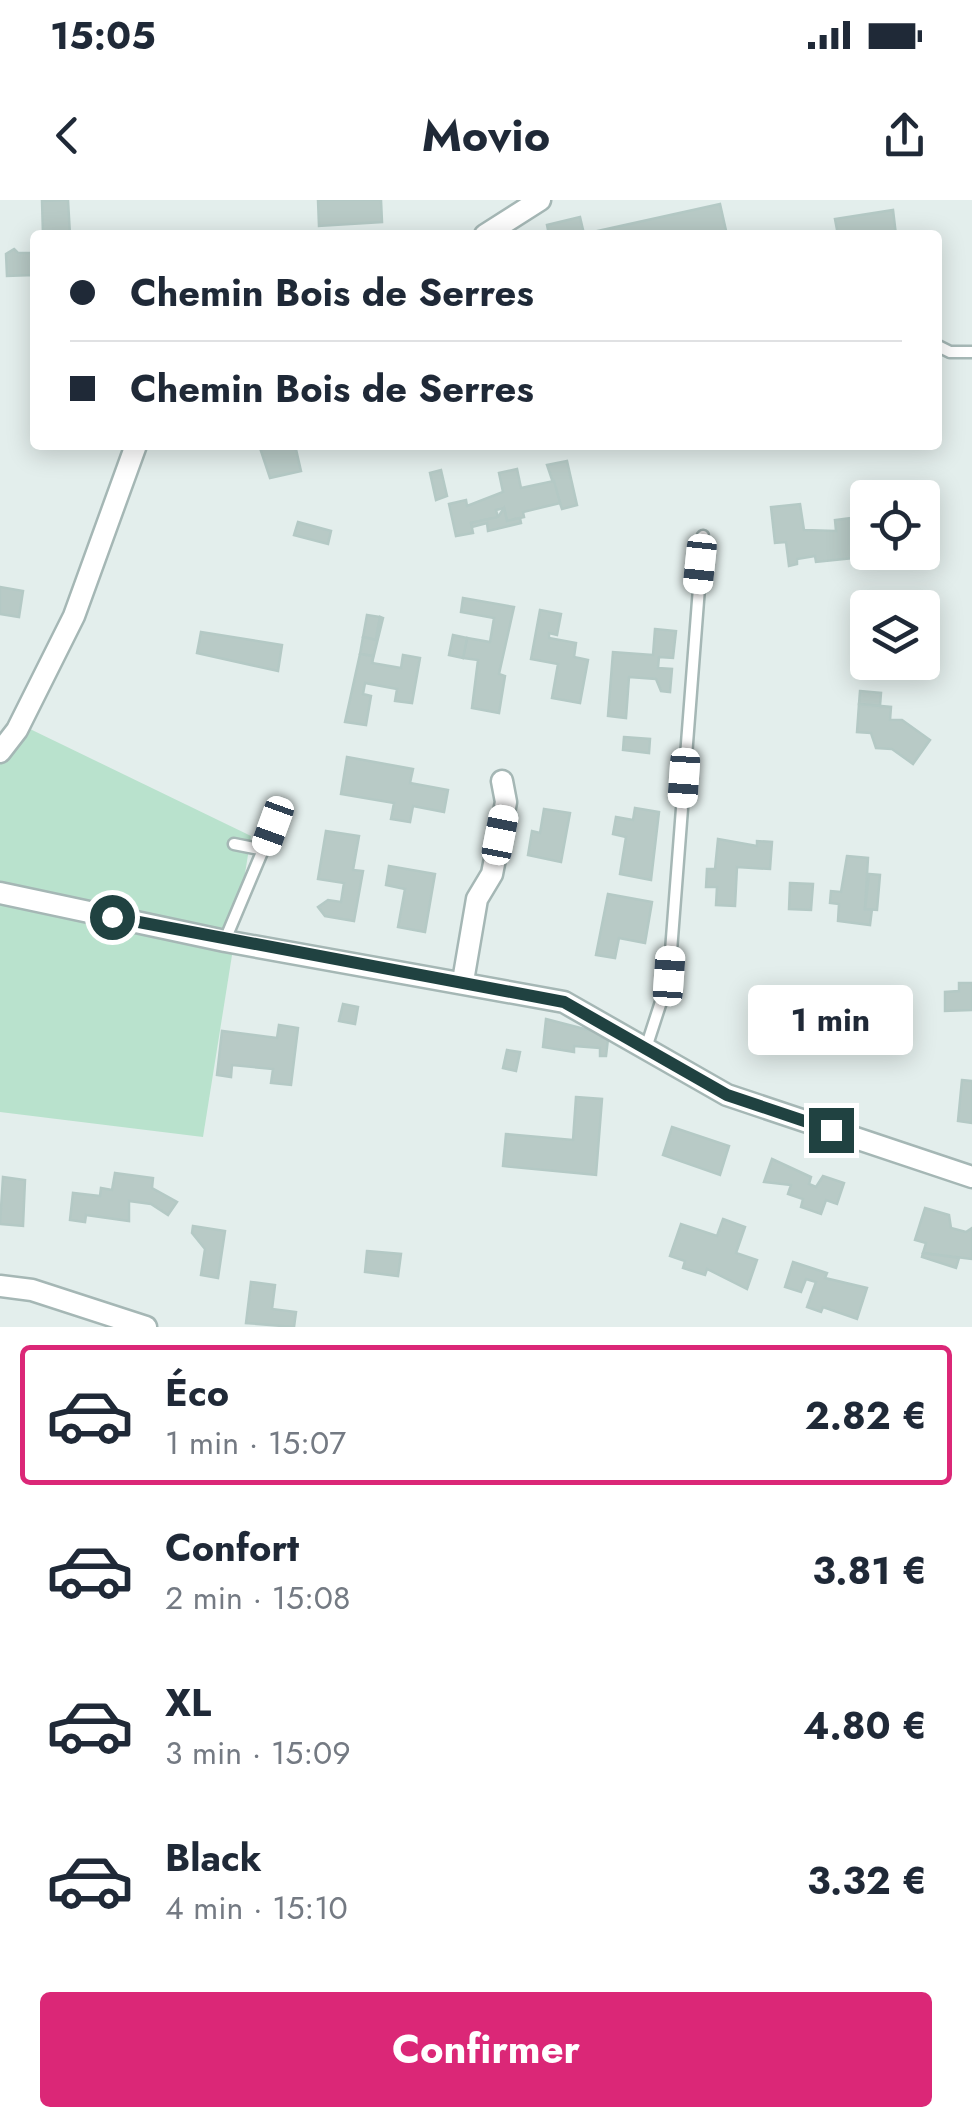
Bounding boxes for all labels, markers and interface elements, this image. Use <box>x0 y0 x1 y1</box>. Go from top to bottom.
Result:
text: 15:05 <box>50 8 156 63</box>
text: Movio <box>422 103 550 168</box>
icon: back <box>40 108 95 163</box>
icon: share <box>877 108 932 163</box>
text: Chemin Bois de Serres <box>130 265 534 320</box>
text: Chemin Bois de Serres <box>130 361 534 416</box>
map controls <box>850 480 940 680</box>
button: locate <box>850 480 940 570</box>
car <box>682 533 718 595</box>
button: layers <box>850 590 940 680</box>
car <box>667 747 701 809</box>
car <box>249 793 297 859</box>
car <box>480 803 520 867</box>
route start <box>90 895 135 940</box>
car <box>652 945 686 1007</box>
callout: 1 min <box>748 985 914 1055</box>
text: 1 min <box>791 997 870 1043</box>
route end <box>809 1108 854 1153</box>
text: Éco <box>165 1365 229 1420</box>
icon: car <box>45 1370 135 1460</box>
text: 2.82 € <box>805 1388 927 1443</box>
text: 1 min · 15:07 <box>165 1420 346 1466</box>
text: Confort <box>165 1520 299 1575</box>
icon: car <box>45 1525 135 1615</box>
text: 3.81 € <box>812 1543 927 1598</box>
text: 2 min · 15:08 <box>165 1575 350 1621</box>
text: XL <box>165 1675 211 1730</box>
icon: car <box>45 1680 135 1770</box>
text: 4.80 € <box>803 1698 927 1753</box>
text: 3 min · 15:09 <box>165 1730 351 1776</box>
text: Black <box>165 1830 262 1885</box>
icon: car <box>45 1835 135 1925</box>
text: 3.32 € <box>807 1853 927 1908</box>
text: 4 min · 15:10 <box>165 1885 348 1931</box>
button: Confirmer <box>40 1992 932 2107</box>

